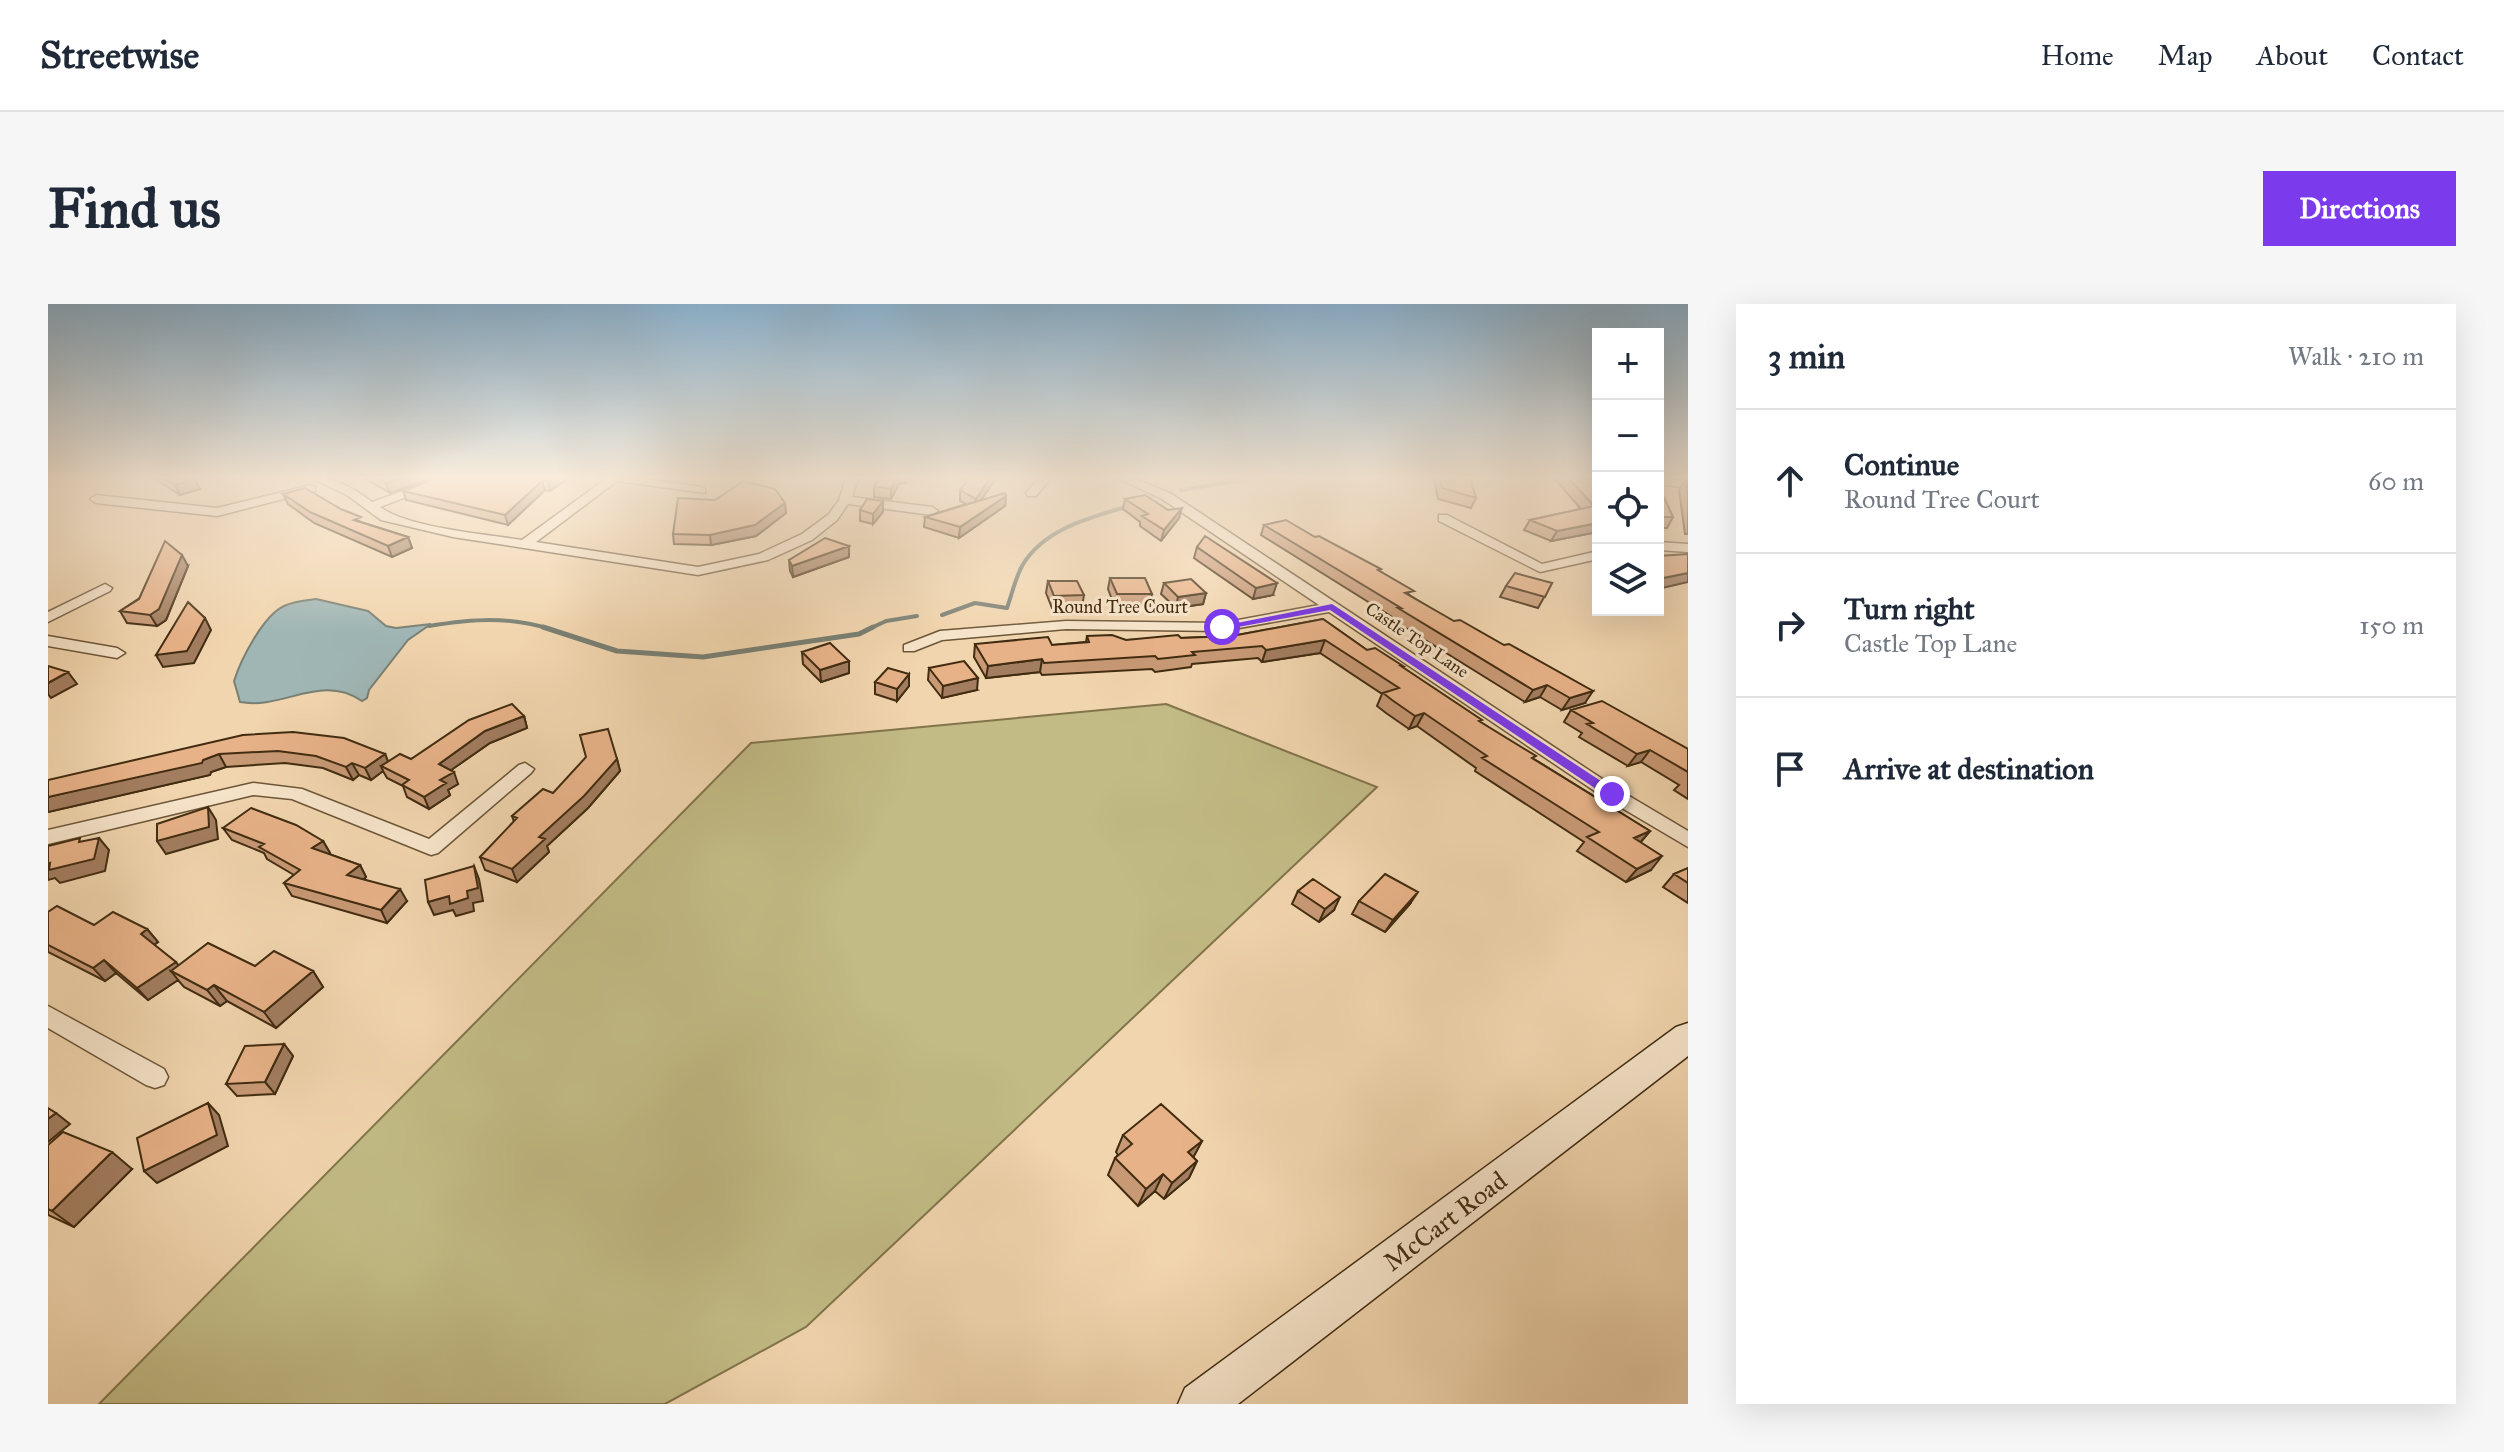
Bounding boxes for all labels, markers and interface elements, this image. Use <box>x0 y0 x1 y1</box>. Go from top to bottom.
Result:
text: Streetwise <box>40 32 199 78</box>
text: Home <box>2041 38 2114 73</box>
text: Map <box>2158 38 2212 73</box>
text: About <box>2256 38 2328 73</box>
text: Contact <box>2372 38 2464 73</box>
button: Directions <box>2263 171 2456 246</box>
text: Find us <box>48 174 221 242</box>
map controls <box>1592 328 1664 616</box>
button: + <box>1592 328 1664 400</box>
text: 3 min <box>1768 336 1845 377</box>
text: Walk · 210 m <box>2288 340 2424 372</box>
button: − <box>1592 400 1664 472</box>
text: Continue <box>1844 447 1959 483</box>
icon: ahead <box>1768 459 1812 503</box>
text: 60 m <box>2368 465 2424 497</box>
button: locate <box>1592 472 1664 544</box>
text: Round Tree Court <box>1844 483 2040 515</box>
button: layers <box>1592 544 1664 616</box>
text: Turn right <box>1844 591 1975 627</box>
street label: Round Tree Court <box>1052 596 1188 618</box>
street label: Castle Top Lane <box>1361 597 1473 683</box>
icon: right <box>1768 603 1812 647</box>
route start <box>1204 609 1240 645</box>
text: 150 m <box>2359 609 2424 641</box>
text: Castle Top Lane <box>1844 627 2017 659</box>
icon: arrive <box>1768 747 1812 791</box>
text: Arrive at destination <box>1844 751 2094 787</box>
route end <box>1594 776 1630 812</box>
street label: McCart Road <box>1377 1164 1513 1278</box>

